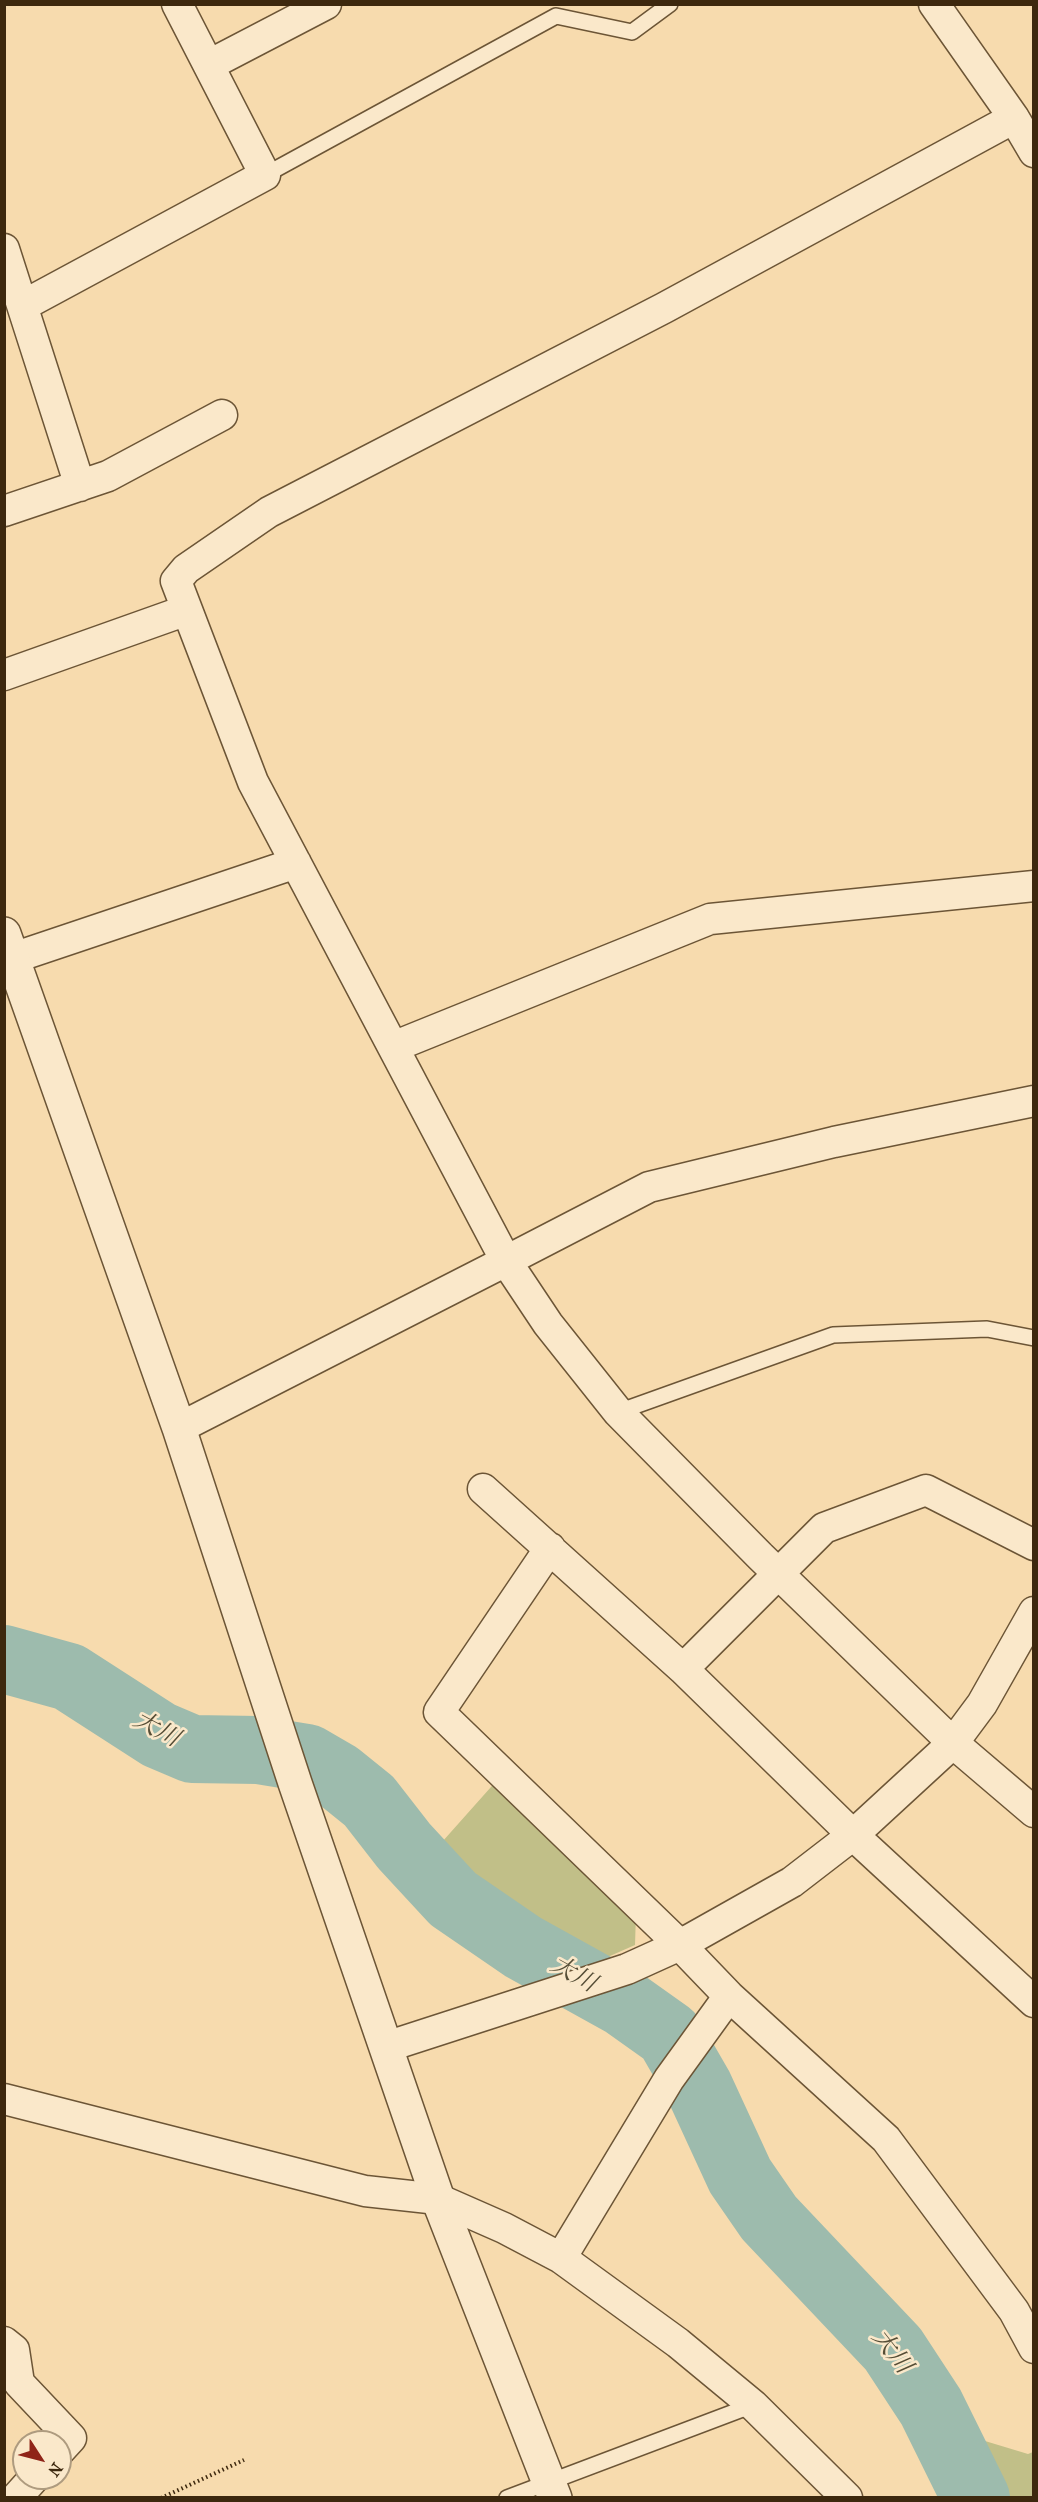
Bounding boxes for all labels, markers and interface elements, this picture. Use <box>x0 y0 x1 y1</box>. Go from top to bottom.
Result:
water label: 大川 <box>128 1706 184 1754</box>
water label: 大川 <box>545 1951 601 1999</box>
water label: 大川 <box>865 2324 917 2380</box>
north arrow <box>12 2430 72 2490</box>
text: N <box>44 2459 67 2480</box>

